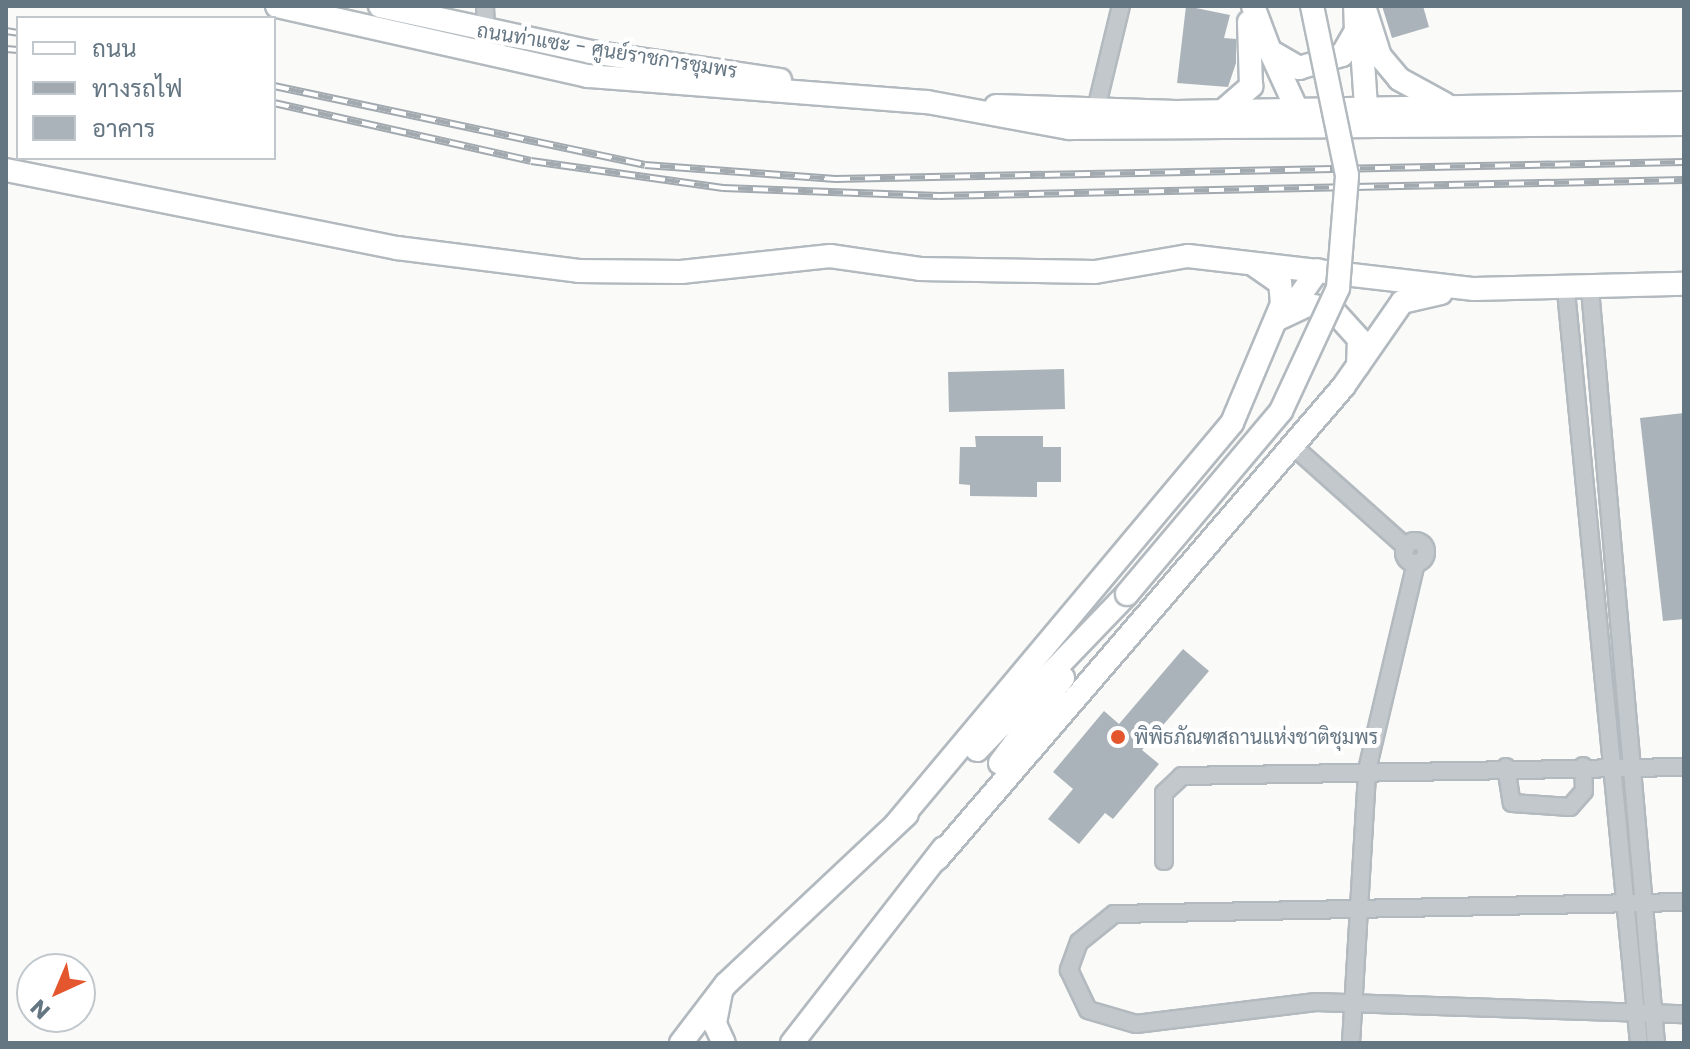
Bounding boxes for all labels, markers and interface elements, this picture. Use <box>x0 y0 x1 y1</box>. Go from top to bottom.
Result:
legend <box>16 16 276 160</box>
street label: ถนนท่าแซะ - ศูนย์ราชการชุมพร <box>475 19 739 83</box>
text: ถนน <box>92 32 137 65</box>
text: ทางรถไฟ <box>92 72 183 105</box>
text: อาคาร <box>92 112 155 145</box>
place label: พิพิธภัณฑสถานแห่งชาติชุมพร <box>1134 725 1378 749</box>
marker: พิพิธภัณฑสถานแห่งชาติชุมพร <box>1109 728 1127 746</box>
north arrow <box>16 953 96 1033</box>
text: N <box>24 992 57 1026</box>

